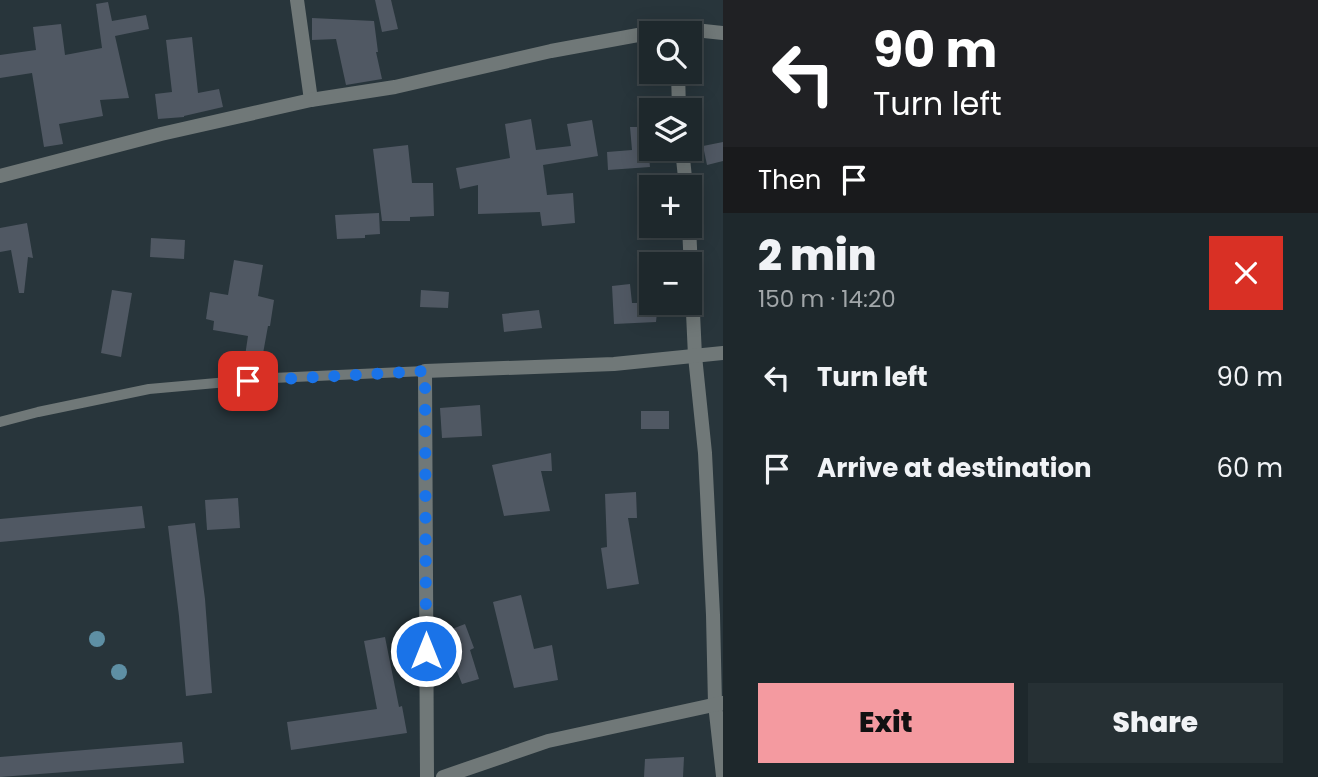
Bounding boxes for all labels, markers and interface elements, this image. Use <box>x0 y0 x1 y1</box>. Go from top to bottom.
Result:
text: 90 m <box>873 16 997 84</box>
map controls <box>639 21 702 315</box>
button: search <box>639 21 702 84</box>
icon: left <box>758 28 849 119</box>
text: Turn left <box>873 81 1002 126</box>
button: layers <box>639 98 702 161</box>
icon: arrive <box>835 161 873 199</box>
text: Then <box>758 162 821 198</box>
button: + <box>639 175 702 238</box>
text: 2 min <box>758 226 876 285</box>
button: close <box>1209 236 1283 310</box>
button: − <box>639 252 702 315</box>
text: 150 m · 14:20 <box>758 283 896 315</box>
pin <box>218 351 278 411</box>
icon: left <box>758 359 796 397</box>
text: Turn left <box>817 359 928 395</box>
text: 90 m <box>1217 359 1283 395</box>
icon: arrive <box>229 362 267 400</box>
icon: arrive <box>758 450 796 488</box>
text: Arrive at destination <box>817 450 1092 486</box>
text: 60 m <box>1216 450 1283 486</box>
position arrow <box>389 614 463 688</box>
button: Exit <box>758 683 1014 763</box>
button: Share <box>1028 683 1283 763</box>

